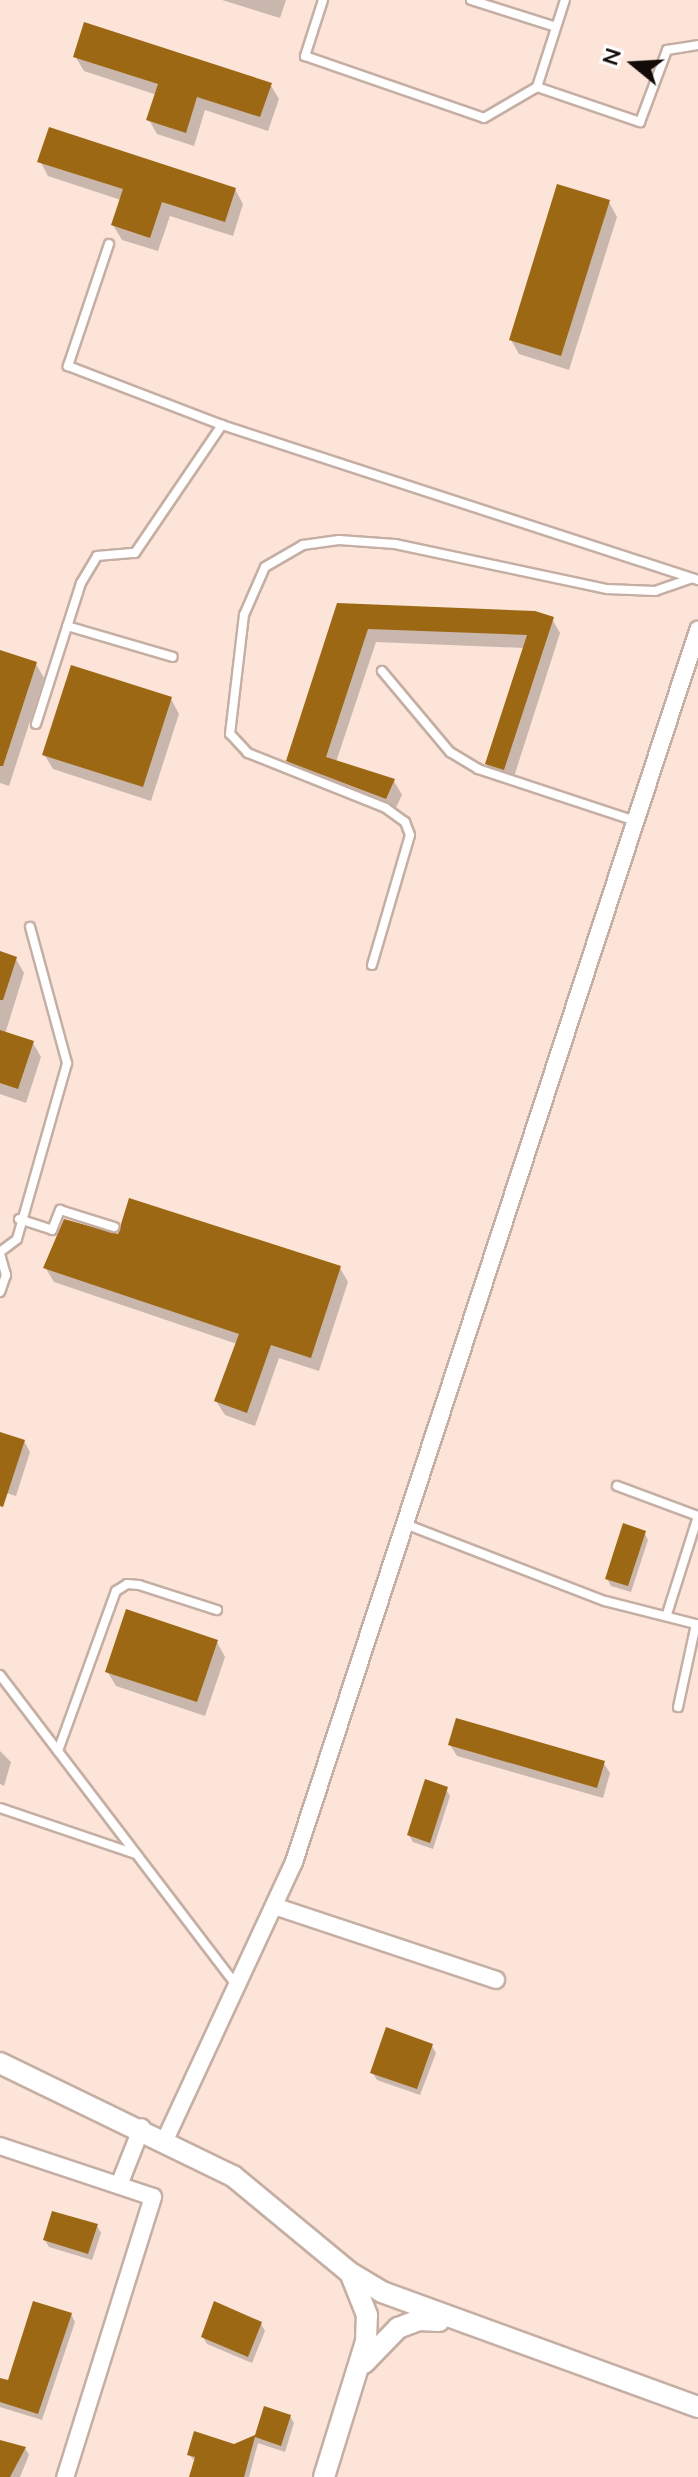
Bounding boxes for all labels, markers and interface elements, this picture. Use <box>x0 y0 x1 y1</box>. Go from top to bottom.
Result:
north arrow <box>594 24 674 104</box>
text: N <box>595 44 627 69</box>

